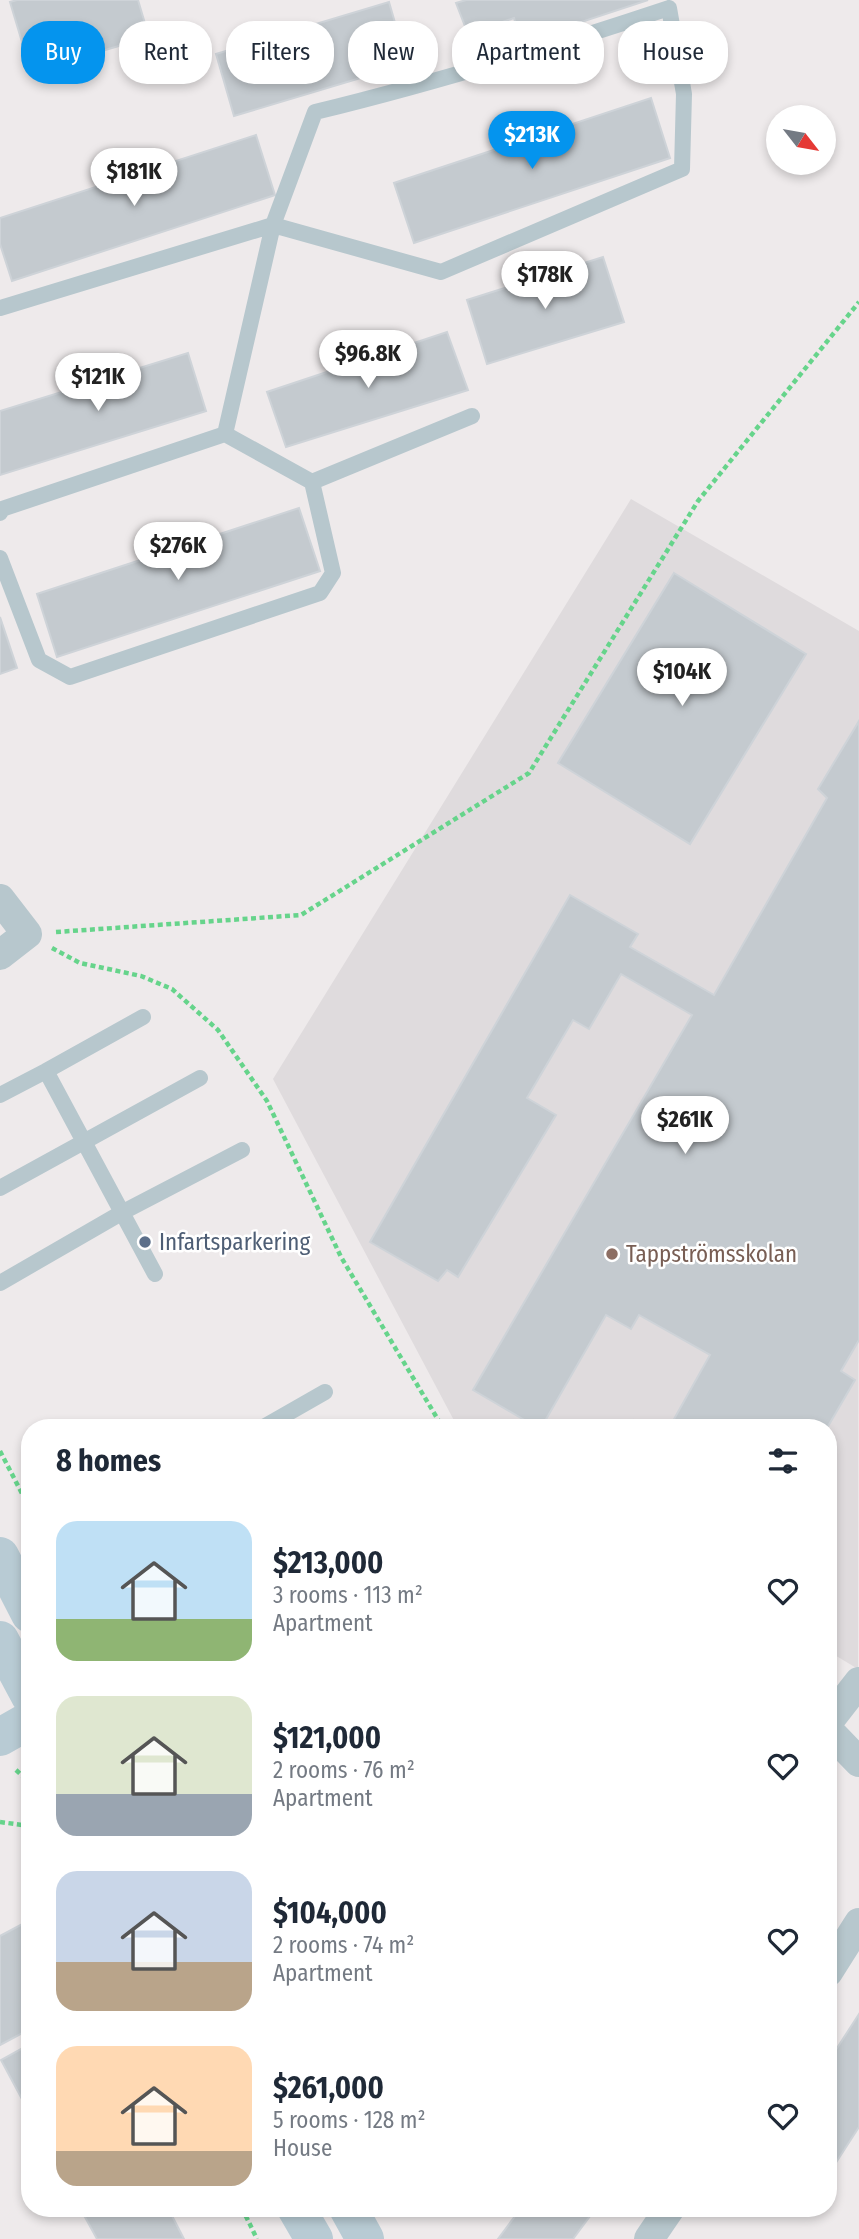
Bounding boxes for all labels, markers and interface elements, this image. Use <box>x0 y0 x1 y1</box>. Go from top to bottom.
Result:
chip: Buy <box>21 21 105 84</box>
chip: Rent <box>119 21 212 84</box>
chip: Filters <box>226 21 334 84</box>
chip: New <box>348 21 438 84</box>
chip: Apartment <box>452 21 604 84</box>
chip: House <box>618 21 728 84</box>
north arrow <box>766 105 836 175</box>
map controls <box>766 105 836 175</box>
pin: $213K <box>483 111 581 171</box>
text: $213K <box>504 120 560 148</box>
pin: $181K <box>85 148 183 208</box>
text: $181K <box>106 157 162 185</box>
pin: $178K <box>496 252 594 311</box>
text: $178K <box>517 260 573 288</box>
pin: $96.8K <box>311 330 425 390</box>
text: $96.8K <box>335 339 401 367</box>
pin: $121K <box>49 354 147 413</box>
text: $121K <box>71 362 125 390</box>
pin: $276K <box>129 522 227 582</box>
text: $276K <box>150 531 206 559</box>
pin: $104K <box>633 648 731 708</box>
text: $104K <box>653 657 711 685</box>
pin: $261K <box>636 1096 734 1156</box>
text: $261K <box>657 1105 713 1133</box>
place label: Infartsparkering <box>159 1228 310 1256</box>
marker: Infartsparkering <box>137 1234 153 1250</box>
place label: Tappströmsskolan <box>626 1240 797 1268</box>
marker: Tappströmsskolan <box>604 1246 620 1262</box>
icon: filters <box>764 1442 802 1480</box>
text: 8 homes <box>56 1443 161 1479</box>
text: $213,000 <box>273 1545 383 1581</box>
icon: home <box>112 1549 196 1633</box>
icon: heart <box>764 1572 802 1610</box>
text: 3 rooms · 113 m² <box>273 1581 423 1609</box>
text: Apartment <box>273 1609 373 1637</box>
text: $121,000 <box>273 1720 381 1756</box>
icon: home <box>112 1724 196 1808</box>
icon: heart <box>764 1747 802 1785</box>
text: 2 rooms · 76 m² <box>273 1756 415 1784</box>
text: Apartment <box>273 1784 373 1812</box>
text: $104,000 <box>273 1895 387 1931</box>
icon: home <box>112 1899 196 1983</box>
icon: heart <box>764 1922 802 1960</box>
text: 2 rooms · 74 m² <box>273 1931 414 1959</box>
text: Apartment <box>273 1959 373 1987</box>
text: $261,000 <box>273 2070 384 2106</box>
icon: home <box>112 2074 196 2158</box>
icon: heart <box>764 2097 802 2135</box>
text: 5 rooms · 128 m² <box>273 2106 426 2134</box>
text: House <box>273 2134 332 2162</box>

